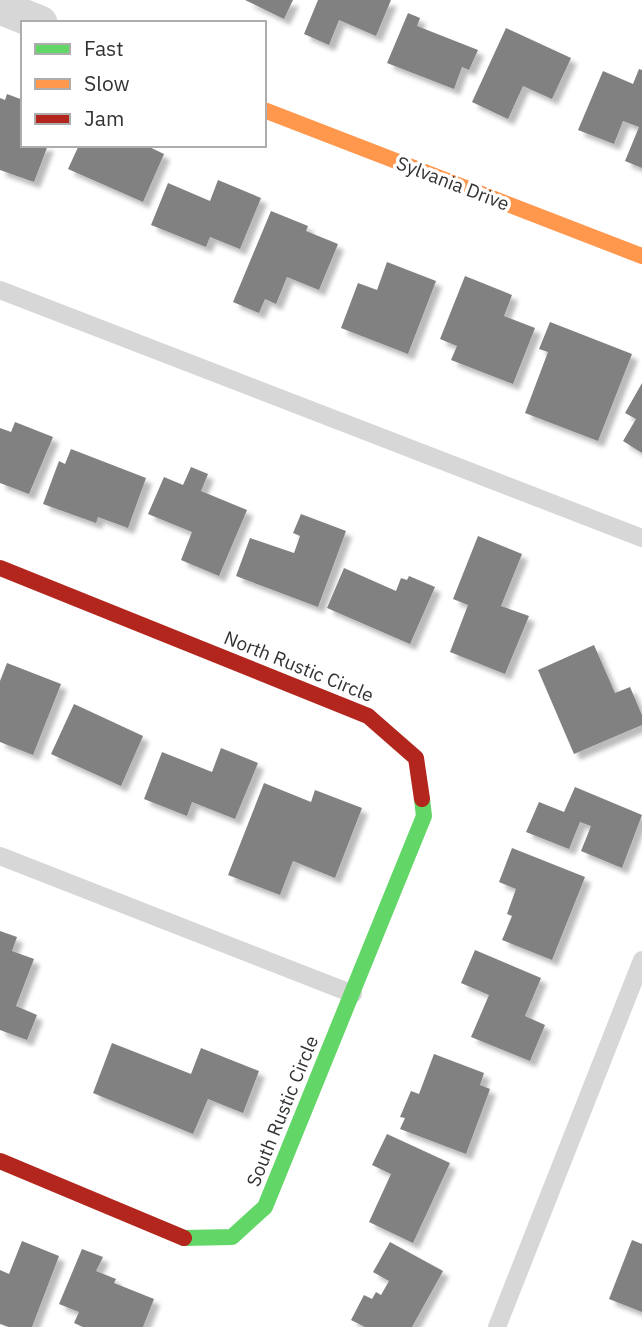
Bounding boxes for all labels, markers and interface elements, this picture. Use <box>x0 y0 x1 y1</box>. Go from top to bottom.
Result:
legend <box>21 21 266 147</box>
text: Fast <box>84 34 124 62</box>
text: Slow <box>84 69 130 97</box>
text: Jam <box>84 104 124 132</box>
street label: Sylvania Drive <box>393 150 513 216</box>
street label: North Rustic Circle <box>221 625 377 707</box>
street label: South Rustic Circle <box>241 1032 323 1190</box>

